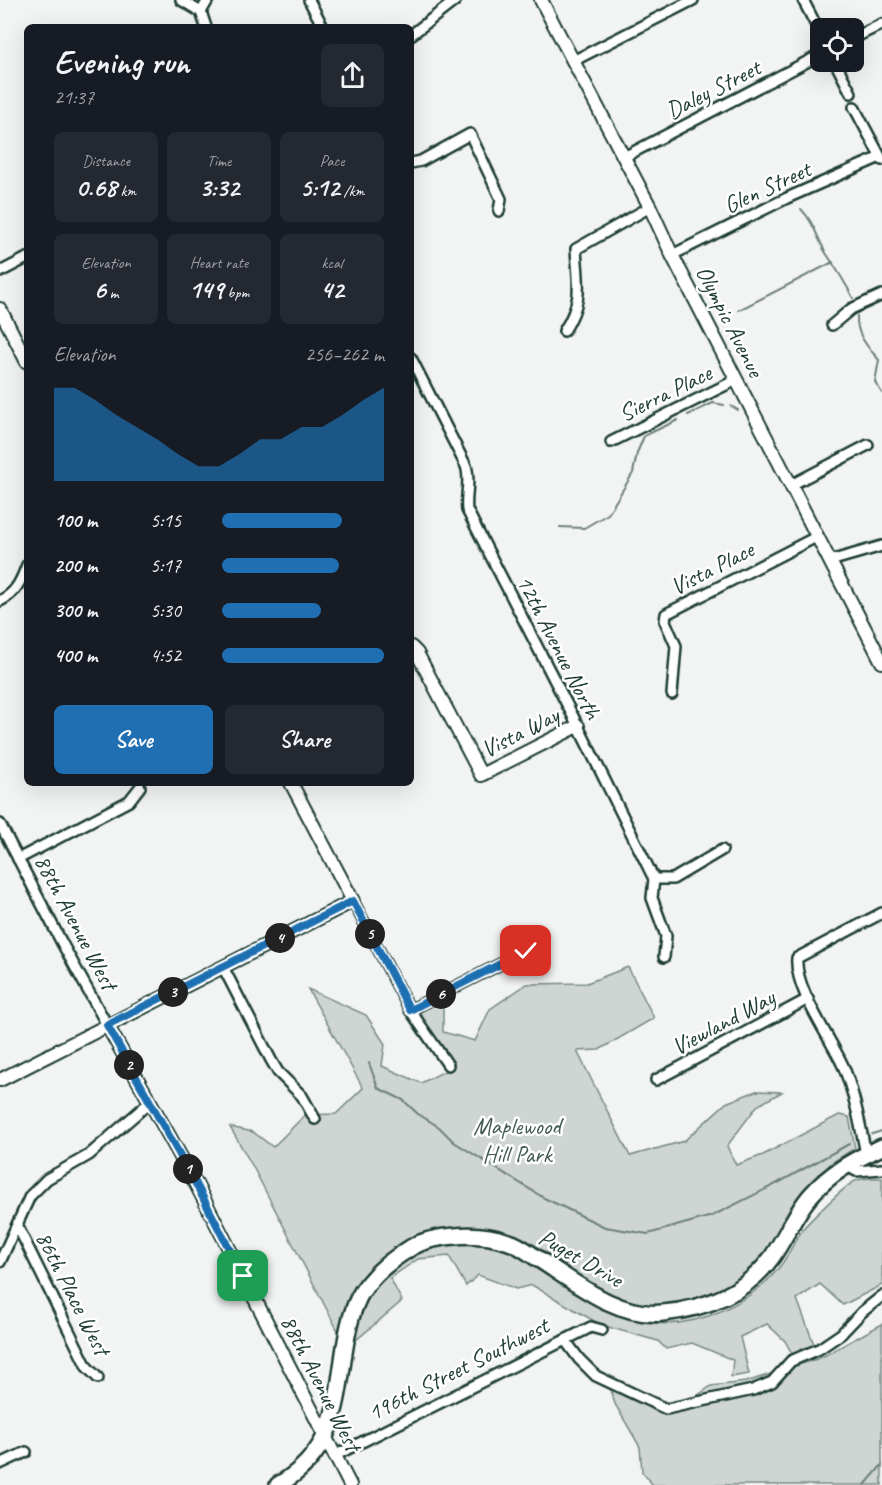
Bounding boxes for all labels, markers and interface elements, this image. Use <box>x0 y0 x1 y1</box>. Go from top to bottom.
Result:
map controls <box>810 18 864 72</box>
button: locate <box>810 18 864 72</box>
text: Evening run <box>54 41 189 83</box>
button: share <box>321 44 384 107</box>
street label: Daley Street <box>661 52 767 126</box>
text: 21:37 <box>54 85 94 110</box>
text: Distance <box>82 151 130 171</box>
text: Time <box>207 151 231 171</box>
text: Pace <box>320 151 344 171</box>
street label: Glen Street <box>719 153 817 220</box>
text: 0.68 <box>76 171 117 204</box>
text: 3:32 <box>199 171 239 204</box>
text: 5:12 <box>300 171 340 204</box>
text: km <box>117 181 136 201</box>
text: /km <box>340 181 364 201</box>
text: Elevation <box>81 253 131 273</box>
text: Heart rate <box>190 253 248 273</box>
text: kcal <box>321 253 343 273</box>
street label: Olympic Avenue <box>689 260 772 384</box>
text: 6 <box>93 273 106 306</box>
text: 149 <box>189 273 223 306</box>
text: 42 <box>320 273 344 306</box>
text: m <box>106 283 119 303</box>
text: bpm <box>223 283 249 303</box>
text: Elevation <box>54 342 116 367</box>
text: 256–262 m <box>305 342 384 367</box>
street label: Sierra Place <box>614 357 718 428</box>
text: 100 m <box>54 508 97 533</box>
text: 5:15 <box>150 508 181 533</box>
street label: Vista Place <box>665 533 761 602</box>
text: 200 m <box>54 553 97 578</box>
text: 5:17 <box>150 553 181 578</box>
street label: 12th Avenue North <box>510 570 609 726</box>
text: 300 m <box>54 598 97 623</box>
text: 5:30 <box>150 598 181 623</box>
text: 400 m <box>54 643 97 668</box>
text: 4:52 <box>150 643 181 668</box>
street label: Vista Way <box>476 699 565 764</box>
button: Save <box>54 705 213 774</box>
button: Share <box>225 705 384 774</box>
street label: 88th Avenue West <box>28 849 126 997</box>
pin: 5 <box>355 919 385 949</box>
pin: 4 <box>265 923 295 953</box>
text: 5 <box>367 924 373 944</box>
pin <box>500 925 551 976</box>
text: 4 <box>276 928 284 948</box>
icon: check <box>509 934 542 967</box>
pin: 3 <box>158 977 188 1007</box>
pin: 6 <box>426 979 456 1009</box>
text: 3 <box>169 982 177 1002</box>
street label: Viewland Way <box>666 982 781 1062</box>
text: 6 <box>437 984 445 1004</box>
pin: 2 <box>114 1050 144 1080</box>
text: 2 <box>125 1055 133 1075</box>
park label: Maplewood Hill Park <box>473 1111 564 1169</box>
pin: 1 <box>173 1154 203 1184</box>
text: 1 <box>184 1159 192 1179</box>
street label: Puget Drive <box>534 1222 630 1295</box>
street label: 86th Place West <box>29 1226 118 1363</box>
pin <box>217 1250 268 1301</box>
icon: arrive <box>226 1259 259 1292</box>
street label: 88th Avenue West <box>274 1310 370 1459</box>
street label: 196th Street Southwest <box>362 1310 555 1428</box>

